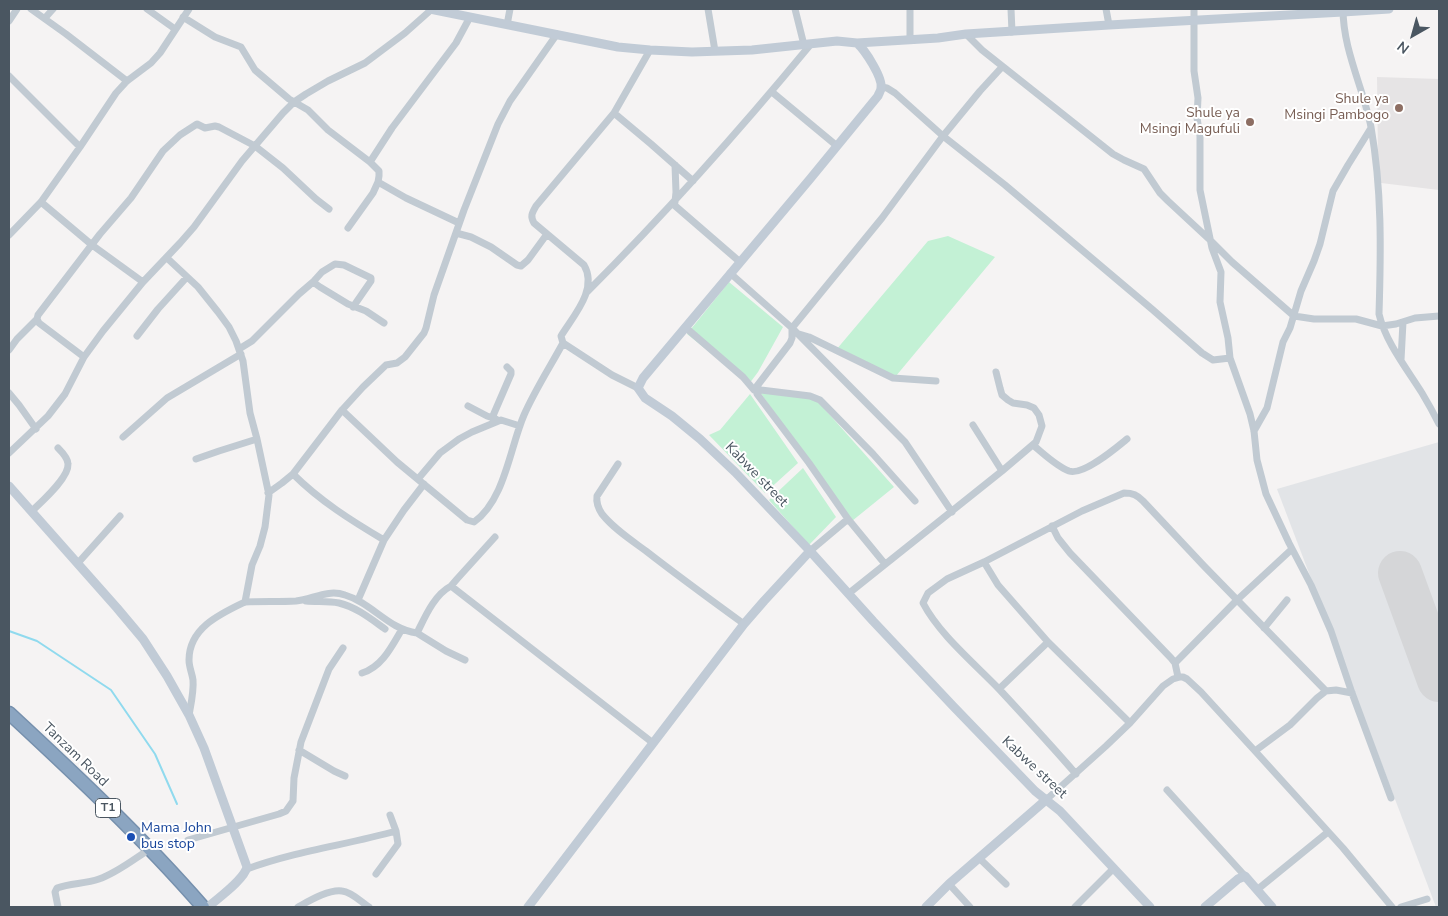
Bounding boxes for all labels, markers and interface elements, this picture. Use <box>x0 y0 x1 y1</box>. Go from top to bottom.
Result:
north arrow <box>1388 10 1438 60</box>
text: N <box>1393 37 1413 58</box>
place label: Shule ya Msingi Pambogo <box>1284 92 1389 124</box>
marker: Shule ya Msingi Pambogo <box>1393 102 1405 114</box>
place label: Shule ya Msingi Magufuli <box>1140 106 1240 138</box>
marker: Shule ya Msingi Magufuli <box>1244 116 1256 128</box>
street label: Kabwe street <box>721 439 791 511</box>
street label: Tanzam Road <box>39 720 111 790</box>
street label: Kabwe street <box>998 733 1070 803</box>
road number: T1 <box>96 798 120 818</box>
place label: Mama John bus stop <box>141 821 212 854</box>
marker: Mama John bus stop <box>125 831 137 843</box>

